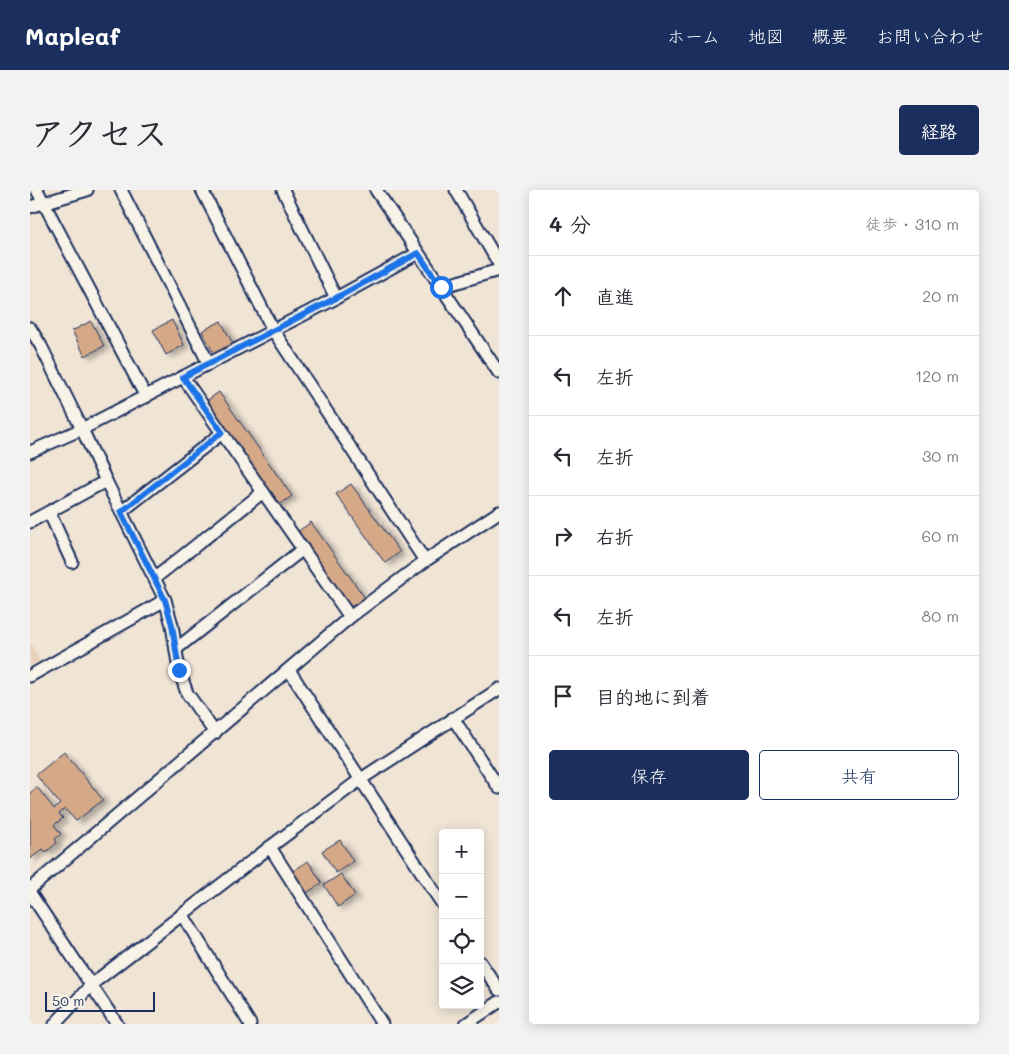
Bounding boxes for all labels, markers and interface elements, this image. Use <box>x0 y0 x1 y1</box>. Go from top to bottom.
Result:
text: Mapleaf <box>25 20 120 51</box>
text: ホーム <box>667 24 720 48</box>
text: 地図 <box>748 24 784 48</box>
text: 概要 <box>812 24 848 48</box>
text: お問い合わせ <box>876 24 984 48</box>
button: 経路 <box>899 105 979 155</box>
text: アクセス <box>30 109 168 155</box>
text: 4 分 <box>549 210 591 237</box>
text: 徒歩 · 310 m <box>866 213 959 234</box>
route start <box>430 276 453 299</box>
icon: ahead <box>549 282 577 310</box>
text: 直進 <box>596 284 634 309</box>
text: 20 m <box>922 285 959 306</box>
icon: left <box>549 362 577 390</box>
text: 左折 <box>596 364 634 389</box>
text: 120 m <box>915 365 959 386</box>
icon: left <box>549 442 577 470</box>
text: 左折 <box>596 444 634 469</box>
text: 30 m <box>922 445 959 466</box>
icon: right <box>549 522 577 550</box>
text: 右折 <box>596 524 634 549</box>
text: 60 m <box>922 525 959 546</box>
icon: left <box>549 602 577 630</box>
text: 左折 <box>596 604 634 629</box>
text: 80 m <box>922 605 959 626</box>
route end <box>168 659 191 682</box>
icon: arrive <box>549 682 577 710</box>
text: 目的地に到着 <box>596 684 710 709</box>
button: 保存 <box>549 750 749 800</box>
button: 共有 <box>759 750 959 800</box>
map controls <box>439 829 484 1009</box>
button: + <box>439 829 484 874</box>
button: − <box>439 874 484 919</box>
button: locate <box>439 919 484 964</box>
button: layers <box>439 964 484 1009</box>
scale bar <box>45 989 155 1012</box>
text: 50 m <box>52 991 84 1010</box>

